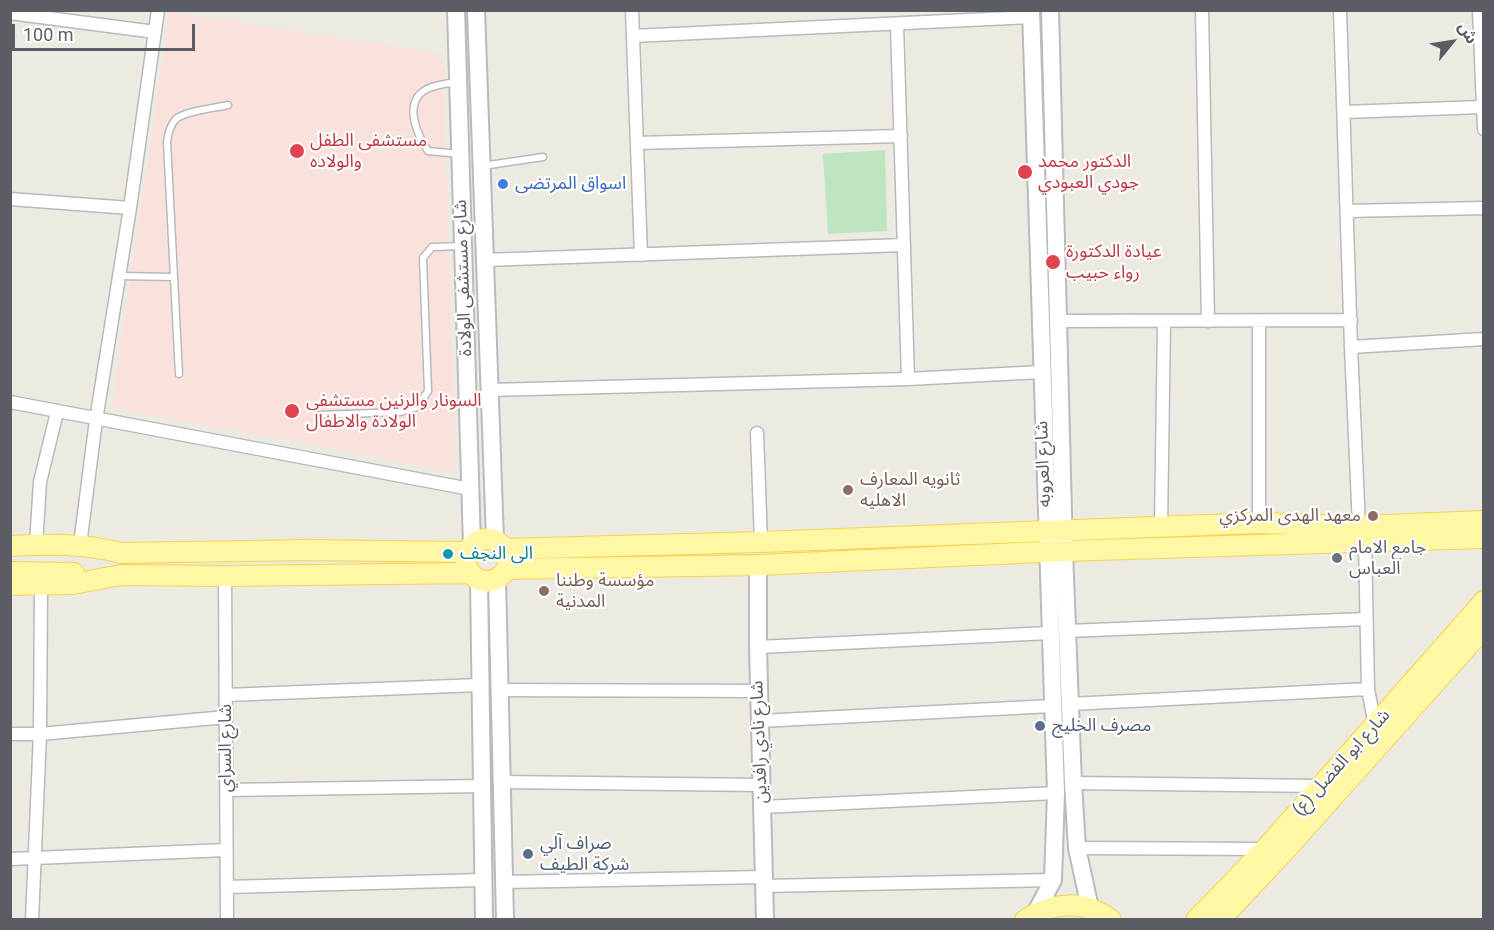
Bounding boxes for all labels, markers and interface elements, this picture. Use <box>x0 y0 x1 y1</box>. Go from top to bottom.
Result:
scale bar <box>15 12 198 50</box>
north arrow <box>1422 12 1482 72</box>
text: ش <box>1454 19 1482 47</box>
text: 100 m <box>23 24 74 45</box>
place label: مستشفى الطفل والولاده <box>310 130 427 172</box>
marker: مستشفى الطفل والولاده <box>288 142 306 160</box>
place label: الدكتور محمد جودي العبودي <box>1038 151 1139 194</box>
marker: الدكتور محمد جودي العبودي <box>1016 163 1034 181</box>
place label: اسواق المرتضى <box>515 173 626 195</box>
marker: اسواق المرتضى <box>496 177 510 191</box>
street label: شارع مستشفى الولادة <box>450 199 478 357</box>
place label: عيادة الدكتورة رواء حبيب <box>1066 241 1162 284</box>
marker: عيادة الدكتورة رواء حبيب <box>1044 253 1062 271</box>
place label: السونار والرنين مستشفى الولادة والاطفال <box>306 390 482 432</box>
marker: السونار والرنين مستشفى الولادة والاطفال <box>283 402 301 420</box>
street label: شارع العروبه <box>1032 420 1056 508</box>
place label: ثانويه المعارف الاهليه <box>860 469 960 512</box>
marker: ثانويه المعارف الاهليه <box>841 483 855 497</box>
place label: معهد الهدى المركزي <box>1219 505 1361 527</box>
marker: معهد الهدى المركزي <box>1366 509 1380 523</box>
place label: جامع الامام العباس <box>1349 537 1426 580</box>
place label: الى النجف <box>460 543 533 565</box>
marker: الى النجف <box>441 547 455 561</box>
marker: جامع الامام العباس <box>1330 551 1344 565</box>
place label: مؤسسة وطننا المدنية <box>556 570 654 612</box>
marker: مؤسسة وطننا المدنية <box>537 584 551 598</box>
street label: شارع نادي رافدين <box>747 680 773 804</box>
street label: شارع السراي <box>215 704 237 792</box>
street label: شارع ابو الفضل (ع) <box>1289 705 1395 821</box>
place label: مصرف الخليج <box>1052 715 1152 737</box>
marker: مصرف الخليج <box>1033 719 1047 733</box>
place label: صراف آلي شركة الطيف <box>540 833 629 876</box>
marker: صراف آلي شركة الطيف <box>521 847 535 861</box>

